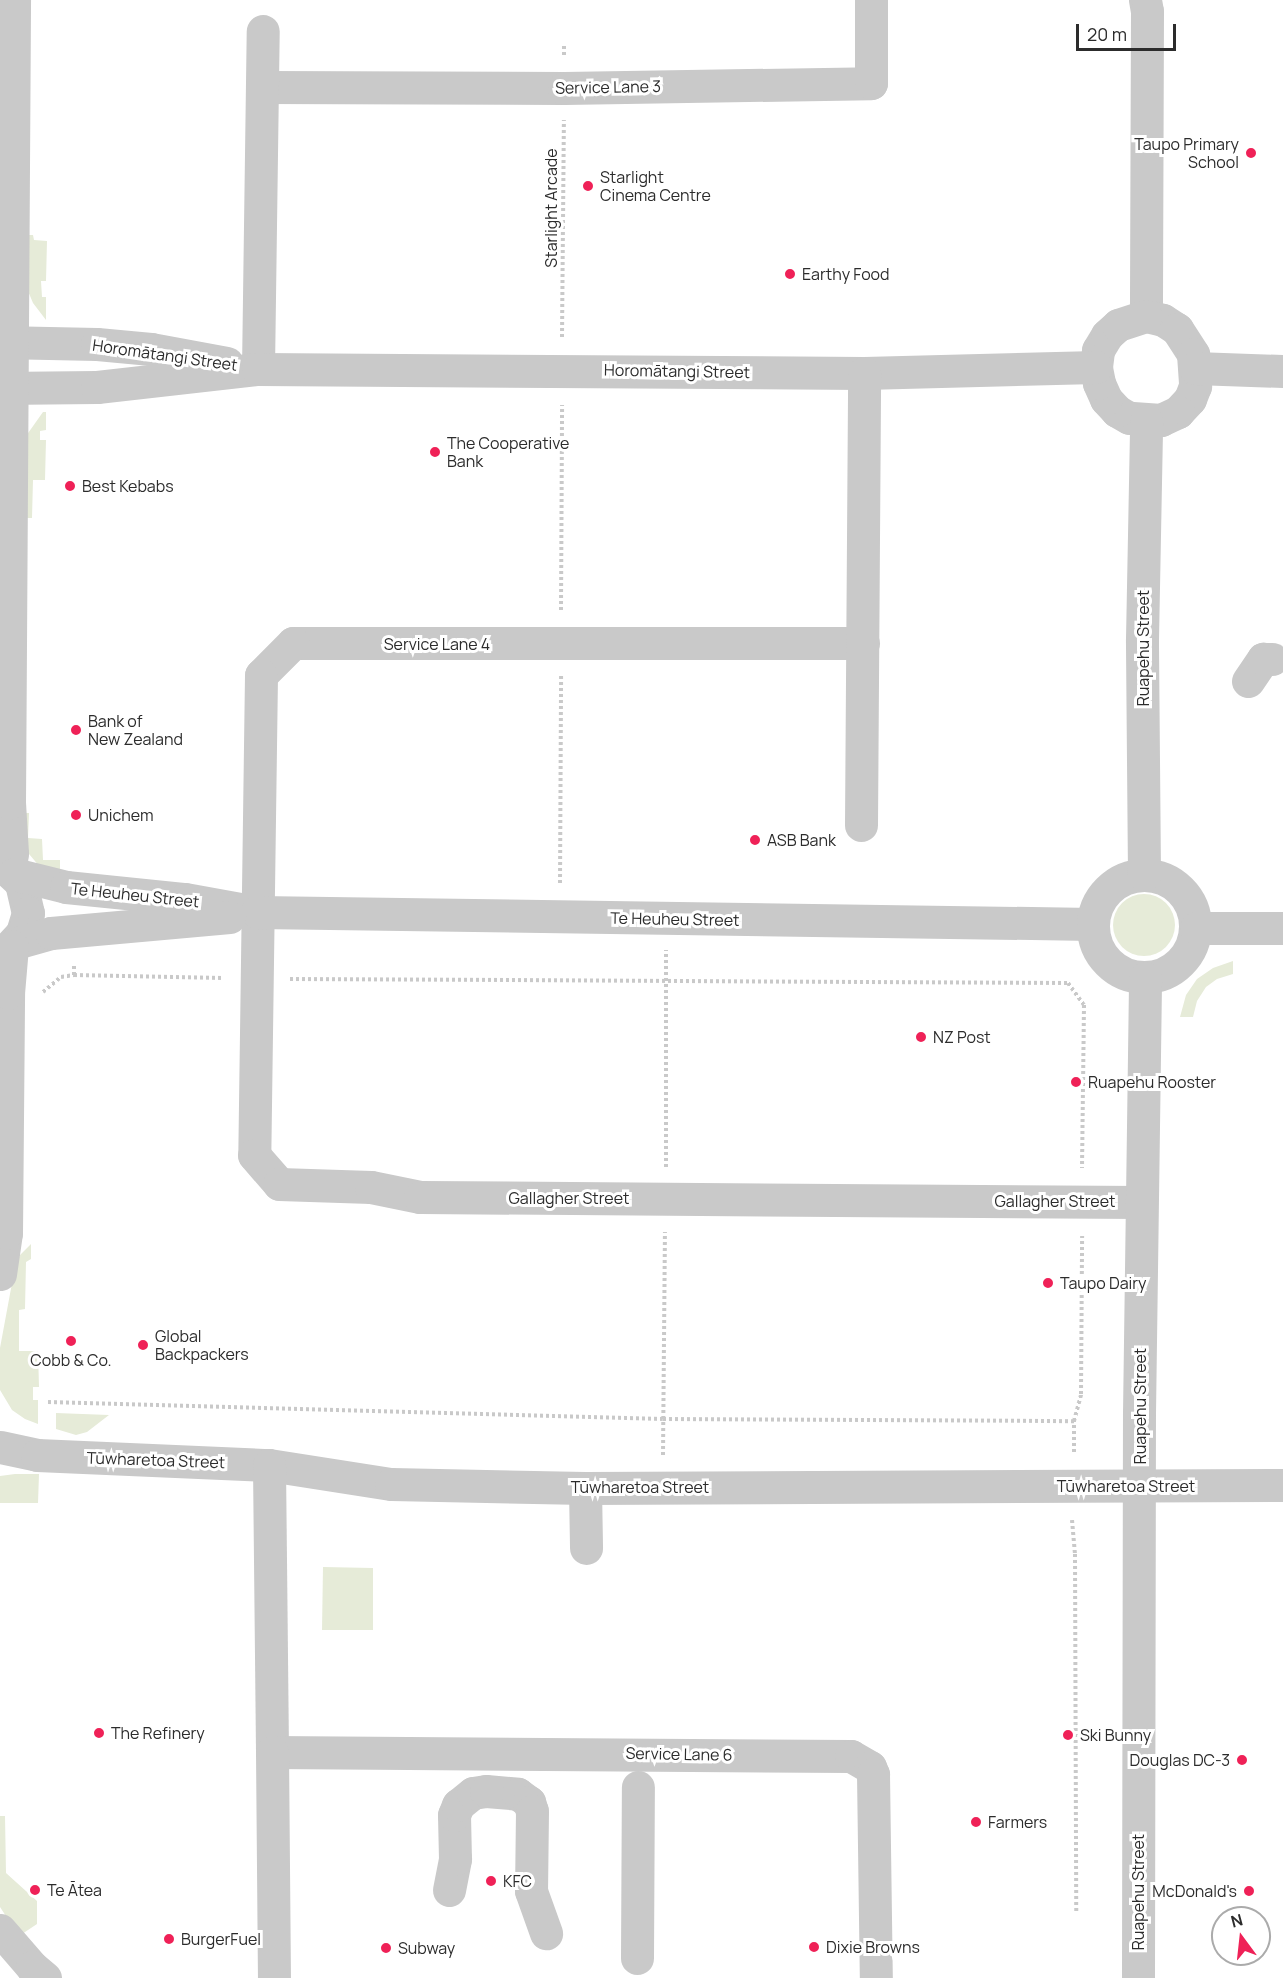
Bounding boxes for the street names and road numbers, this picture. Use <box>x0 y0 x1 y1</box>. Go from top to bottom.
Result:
street label: Service Lane 3 <box>555 76 661 98</box>
street label: Starlight Arcade <box>541 148 561 268</box>
street label: Horomātangi Street <box>91 335 239 375</box>
street label: Horomātangi Street <box>604 360 750 382</box>
street label: Ruapehu Street <box>1133 590 1153 706</box>
street label: Service Lane 4 <box>384 634 490 654</box>
street label: Te Heuheu Street <box>70 879 200 911</box>
street label: Te Heuheu Street <box>610 908 740 930</box>
street label: Gallagher Street <box>509 1188 629 1208</box>
street label: Gallagher Street <box>995 1191 1115 1211</box>
street label: Ruapehu Street <box>1130 1348 1150 1464</box>
street label: Tūwharetoa Street <box>86 1448 226 1472</box>
street label: Tūwharetoa Street <box>1057 1476 1195 1496</box>
street label: Tūwharetoa Street <box>571 1477 709 1497</box>
street label: Service Lane 6 <box>625 1743 733 1765</box>
street label: Ruapehu Street <box>1128 1834 1148 1950</box>

